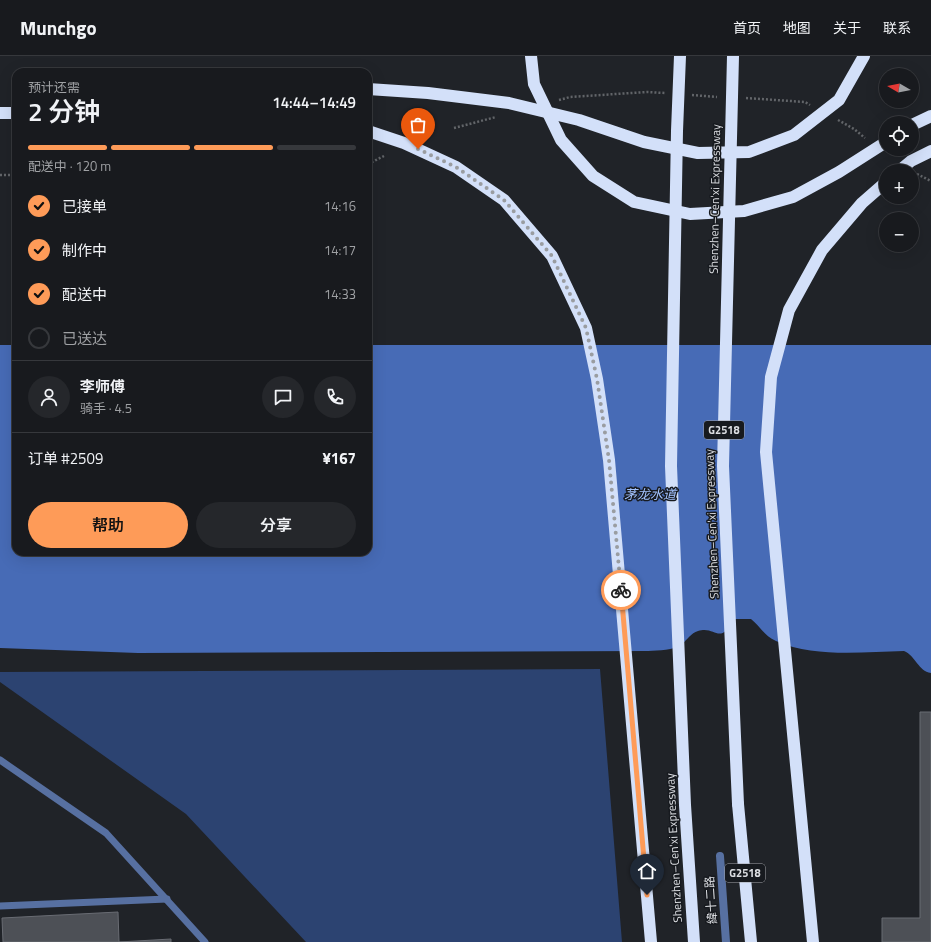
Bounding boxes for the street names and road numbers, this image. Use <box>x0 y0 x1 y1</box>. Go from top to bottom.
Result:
street label: Shenzhen–Cen'xi Expressway <box>704 124 725 274</box>
road number: G2518 <box>704 421 744 439</box>
street label: Shenzhen–Cen'xi Expressway <box>699 449 724 599</box>
street label: Shenzhen–Cen'xi Expressway <box>660 773 687 923</box>
road number: G2518 <box>725 864 765 882</box>
street label: 緯十二路 <box>699 875 722 925</box>

